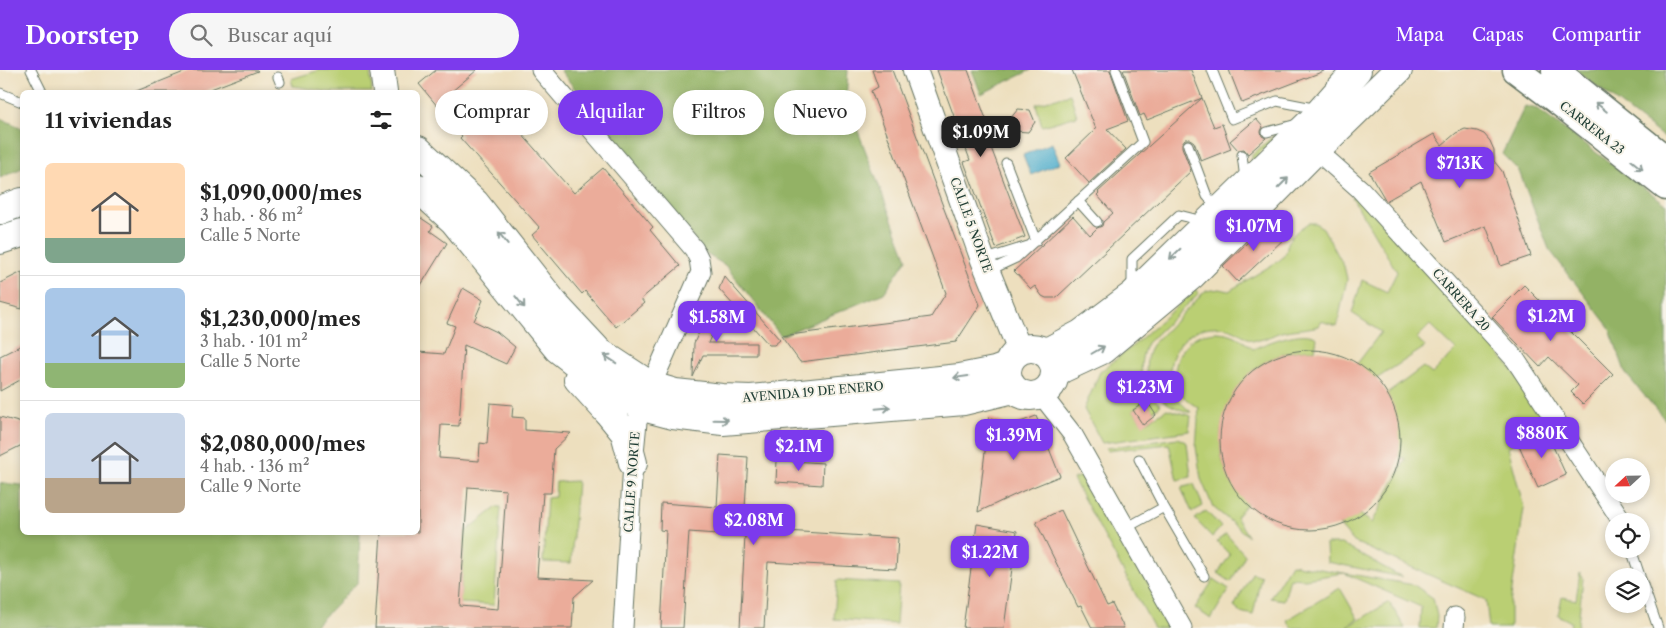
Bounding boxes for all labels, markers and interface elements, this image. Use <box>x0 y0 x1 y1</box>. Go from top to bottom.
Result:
search box <box>169 13 519 58</box>
text: Doorstep <box>25 21 139 50</box>
icon: search <box>187 21 215 49</box>
text: Buscar aquí <box>227 24 332 47</box>
text: Mapa <box>1396 24 1444 46</box>
text: Capas <box>1472 24 1524 46</box>
text: Compartir <box>1552 24 1641 46</box>
chip: Comprar <box>435 90 548 135</box>
chip: Alquilar <box>558 90 663 135</box>
chip: Filtros <box>673 90 764 135</box>
chip: Nuevo <box>774 90 866 135</box>
street label: CARRERA 23 <box>1557 98 1628 157</box>
one-way arrow <box>1595 101 1608 112</box>
icon: filters <box>367 106 395 134</box>
text: 11 viviendas <box>45 108 172 133</box>
pin: $1.09M <box>940 116 1022 158</box>
text: $1.09M <box>952 122 1010 142</box>
pin: $713K <box>1425 146 1495 189</box>
text: $713K <box>1437 153 1483 173</box>
one-way arrow <box>1631 159 1644 170</box>
street label: CALLE 5 NORTE <box>947 175 996 275</box>
one-way arrow <box>1277 176 1289 189</box>
text: $1,090,000/mes <box>200 180 362 205</box>
icon: home <box>85 183 145 243</box>
text: 3 hab. · 86 m² <box>200 205 303 225</box>
pin: $1.07M <box>1213 210 1295 252</box>
text: $1.07M <box>1226 216 1282 236</box>
text: Calle 5 Norte <box>200 225 300 245</box>
one-way arrow <box>497 232 508 245</box>
one-way arrow <box>1169 248 1182 260</box>
street label: CARRERA 20 <box>1429 265 1493 334</box>
one-way arrow <box>514 295 525 308</box>
pin: $1.58M <box>676 300 758 343</box>
pin: $1.2M <box>1516 300 1586 342</box>
text: $1,230,000/mes <box>200 306 361 331</box>
text: $1.2M <box>1527 306 1575 326</box>
text: $1.58M <box>689 307 745 327</box>
icon: home <box>85 308 145 368</box>
text: 3 hab. · 101 m² <box>200 331 308 351</box>
one-way arrow <box>1091 345 1105 355</box>
text: Calle 5 Norte <box>200 351 300 371</box>
one-way arrow <box>603 354 617 364</box>
pin: $1.23M <box>1104 370 1186 413</box>
one-way arrow <box>953 373 969 383</box>
text: $1.23M <box>1117 377 1173 397</box>
street label: AVENIDA 19 DE ENERO <box>741 378 884 405</box>
one-way arrow <box>875 403 891 412</box>
one-way arrow <box>712 415 729 425</box>
pin: $880K <box>1507 416 1577 459</box>
pin: $1.39M <box>973 418 1055 461</box>
text: $880K <box>1516 423 1568 443</box>
text: $1.39M <box>986 425 1042 445</box>
pin: $2.1M <box>764 430 834 472</box>
text: $2,080,000/mes <box>200 431 365 456</box>
street label: CALLE 9 NORTE <box>620 431 643 533</box>
icon: home <box>85 433 145 493</box>
text: $2.1M <box>775 436 823 456</box>
text: 4 hab. · 136 m² <box>200 456 309 476</box>
north arrow <box>1605 458 1650 502</box>
map controls <box>1605 458 1650 613</box>
text: Calle 9 Norte <box>200 476 301 496</box>
pin: $2.08M <box>713 504 795 546</box>
text: $2.08M <box>724 510 784 530</box>
button: locate <box>1605 513 1650 558</box>
pin: $1.22M <box>949 536 1031 578</box>
text: $1.22M <box>962 542 1018 562</box>
button: layers <box>1605 568 1650 613</box>

